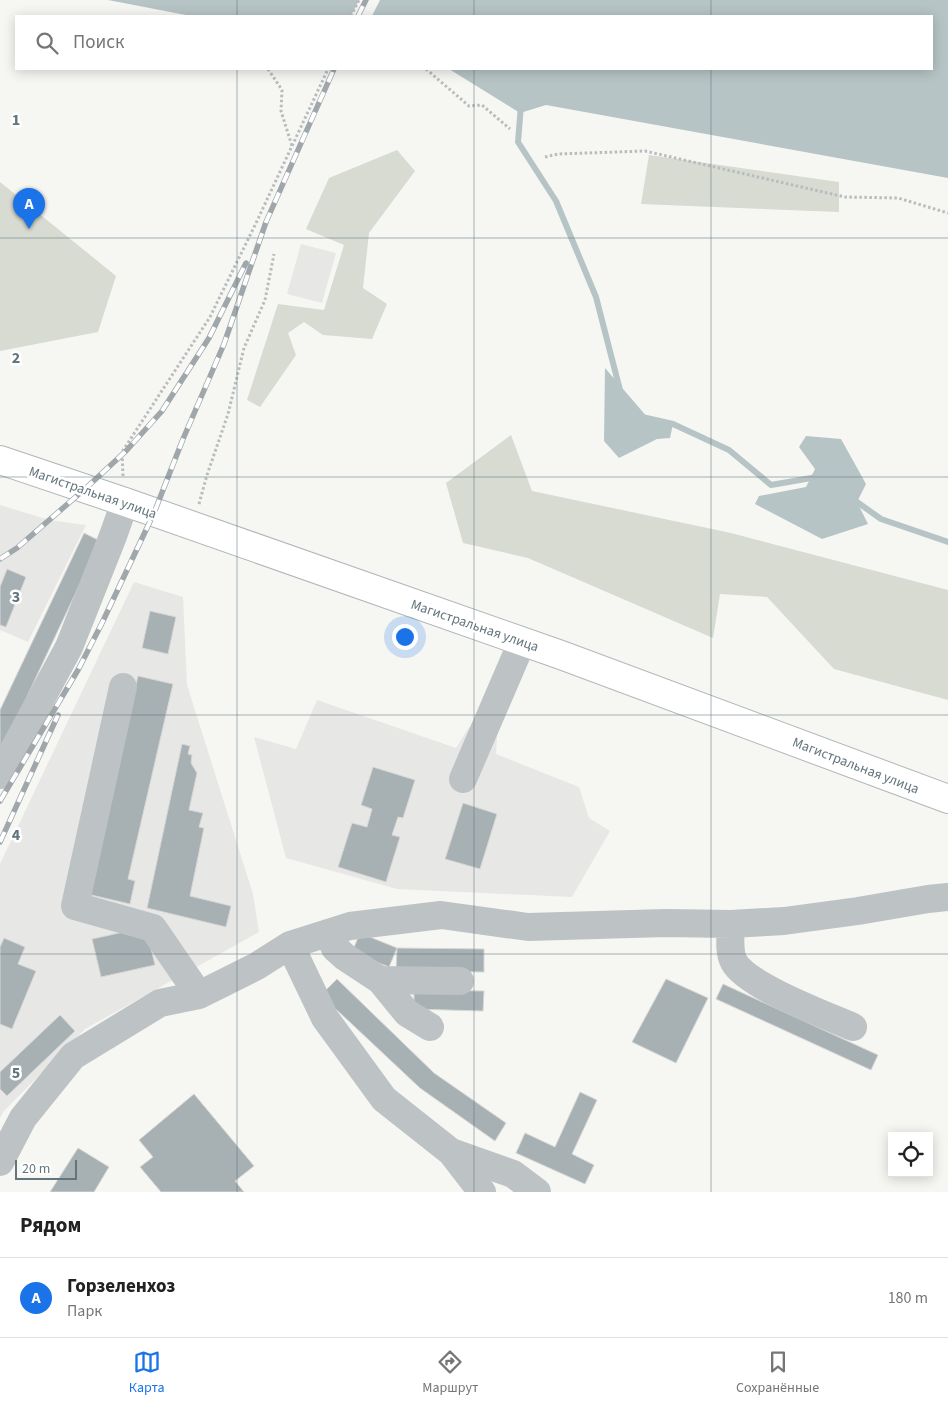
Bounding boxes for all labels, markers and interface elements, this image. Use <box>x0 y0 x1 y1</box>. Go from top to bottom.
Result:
search box <box>15 15 933 70</box>
icon: search <box>33 29 61 57</box>
text: Поиск <box>73 29 124 56</box>
text: 1 <box>12 109 20 131</box>
pin: A <box>13 188 45 229</box>
text: 2 <box>12 347 20 369</box>
street label: Магистральная улица <box>26 462 159 524</box>
text: 3 <box>12 586 20 608</box>
street label: Магистральная улица <box>408 595 541 657</box>
your location <box>392 624 418 650</box>
street label: Магистральная улица <box>789 733 922 799</box>
text: 4 <box>12 824 21 846</box>
text: 5 <box>12 1062 20 1084</box>
map controls <box>888 1132 933 1177</box>
button: locate <box>888 1132 933 1177</box>
scale bar <box>15 1157 78 1180</box>
text: 20 m <box>22 1159 50 1179</box>
text: Рядом <box>20 1210 81 1240</box>
text: Горзеленхоз <box>67 1273 175 1300</box>
text: A <box>31 1287 41 1309</box>
text: 180 m <box>888 1287 928 1309</box>
text: Парк <box>67 1300 102 1322</box>
tab: Карта <box>129 1348 165 1398</box>
tab: Маршрут <box>422 1348 478 1398</box>
tab: Сохранённые <box>736 1348 819 1398</box>

